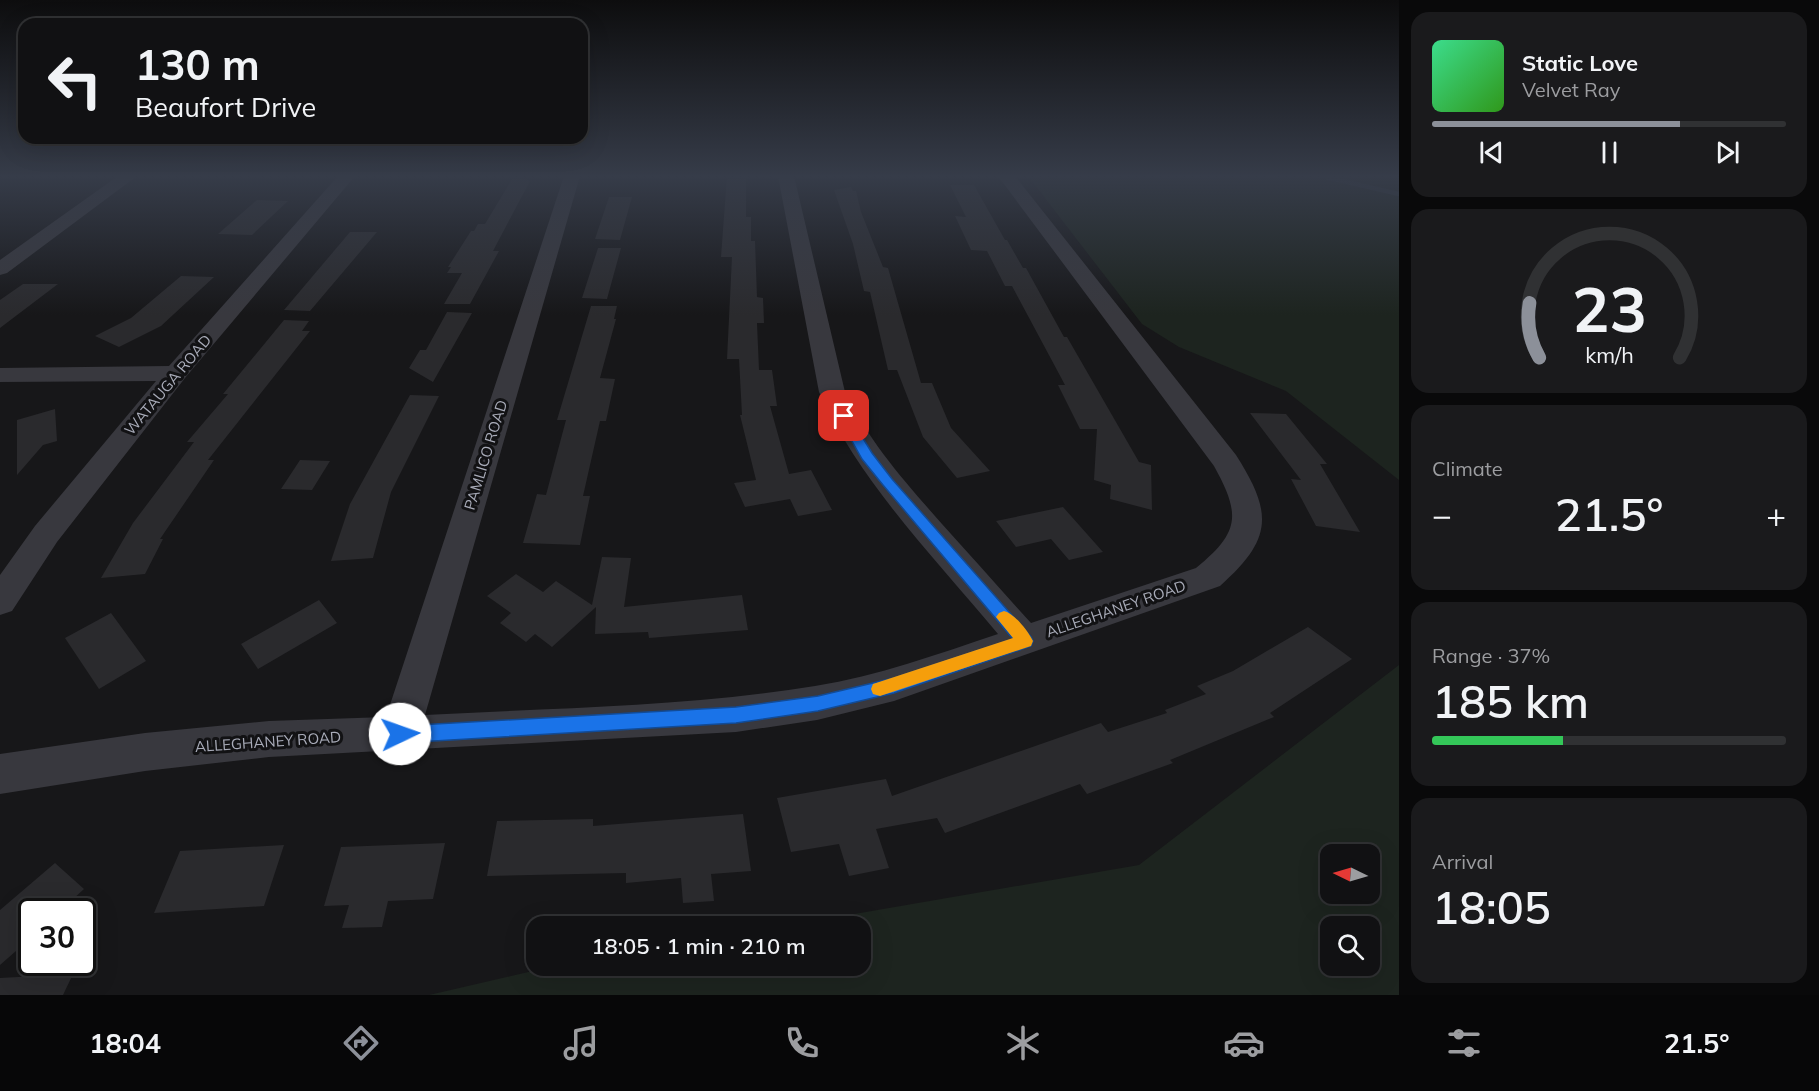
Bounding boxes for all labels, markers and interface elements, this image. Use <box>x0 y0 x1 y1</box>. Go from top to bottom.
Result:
text: 130 m <box>135 38 260 91</box>
icon: left <box>36 42 114 120</box>
text: Static Love <box>1522 49 1638 77</box>
text: Velvet Ray <box>1522 77 1620 102</box>
text: Beaufort Drive <box>135 90 316 124</box>
icon: previous <box>1475 136 1508 169</box>
icon: pause <box>1593 136 1626 169</box>
icon: next <box>1711 136 1744 169</box>
text: 23 <box>1572 269 1646 348</box>
street label: WATAUGA ROAD <box>120 331 215 439</box>
text: km/h <box>1585 341 1633 368</box>
pin <box>818 390 869 441</box>
street label: PAMLICO ROAD <box>460 398 511 512</box>
icon: arrive <box>827 399 860 432</box>
text: Climate <box>1432 456 1503 481</box>
text: 21.5° <box>1555 486 1663 542</box>
text: − <box>1432 494 1452 535</box>
text: + <box>1766 494 1786 535</box>
street label: ALLEGHANEY ROAD <box>1043 576 1188 641</box>
text: Range · 37% <box>1432 643 1550 668</box>
text: 185 km <box>1432 673 1589 729</box>
position arrow <box>368 702 432 766</box>
street label: ALLEGHANEY ROAD <box>194 727 342 756</box>
north arrow <box>1320 844 1380 904</box>
map controls <box>1320 844 1380 976</box>
text: Arrival <box>1432 849 1493 874</box>
text: 18:05 <box>1432 879 1551 935</box>
speed limit sign: 30 <box>18 898 96 976</box>
button: search <box>1320 916 1380 976</box>
text: 18:05 · 1 min · 210 m <box>591 932 806 960</box>
icon: directions <box>340 1022 382 1064</box>
icon: music <box>560 1022 602 1064</box>
icon: phone <box>781 1022 823 1064</box>
icon: climate <box>1002 1022 1044 1064</box>
icon: car <box>1223 1022 1265 1064</box>
icon: filters <box>1443 1022 1485 1064</box>
text: 18:04 <box>89 1026 161 1060</box>
text: 21.5° <box>1664 1026 1730 1060</box>

